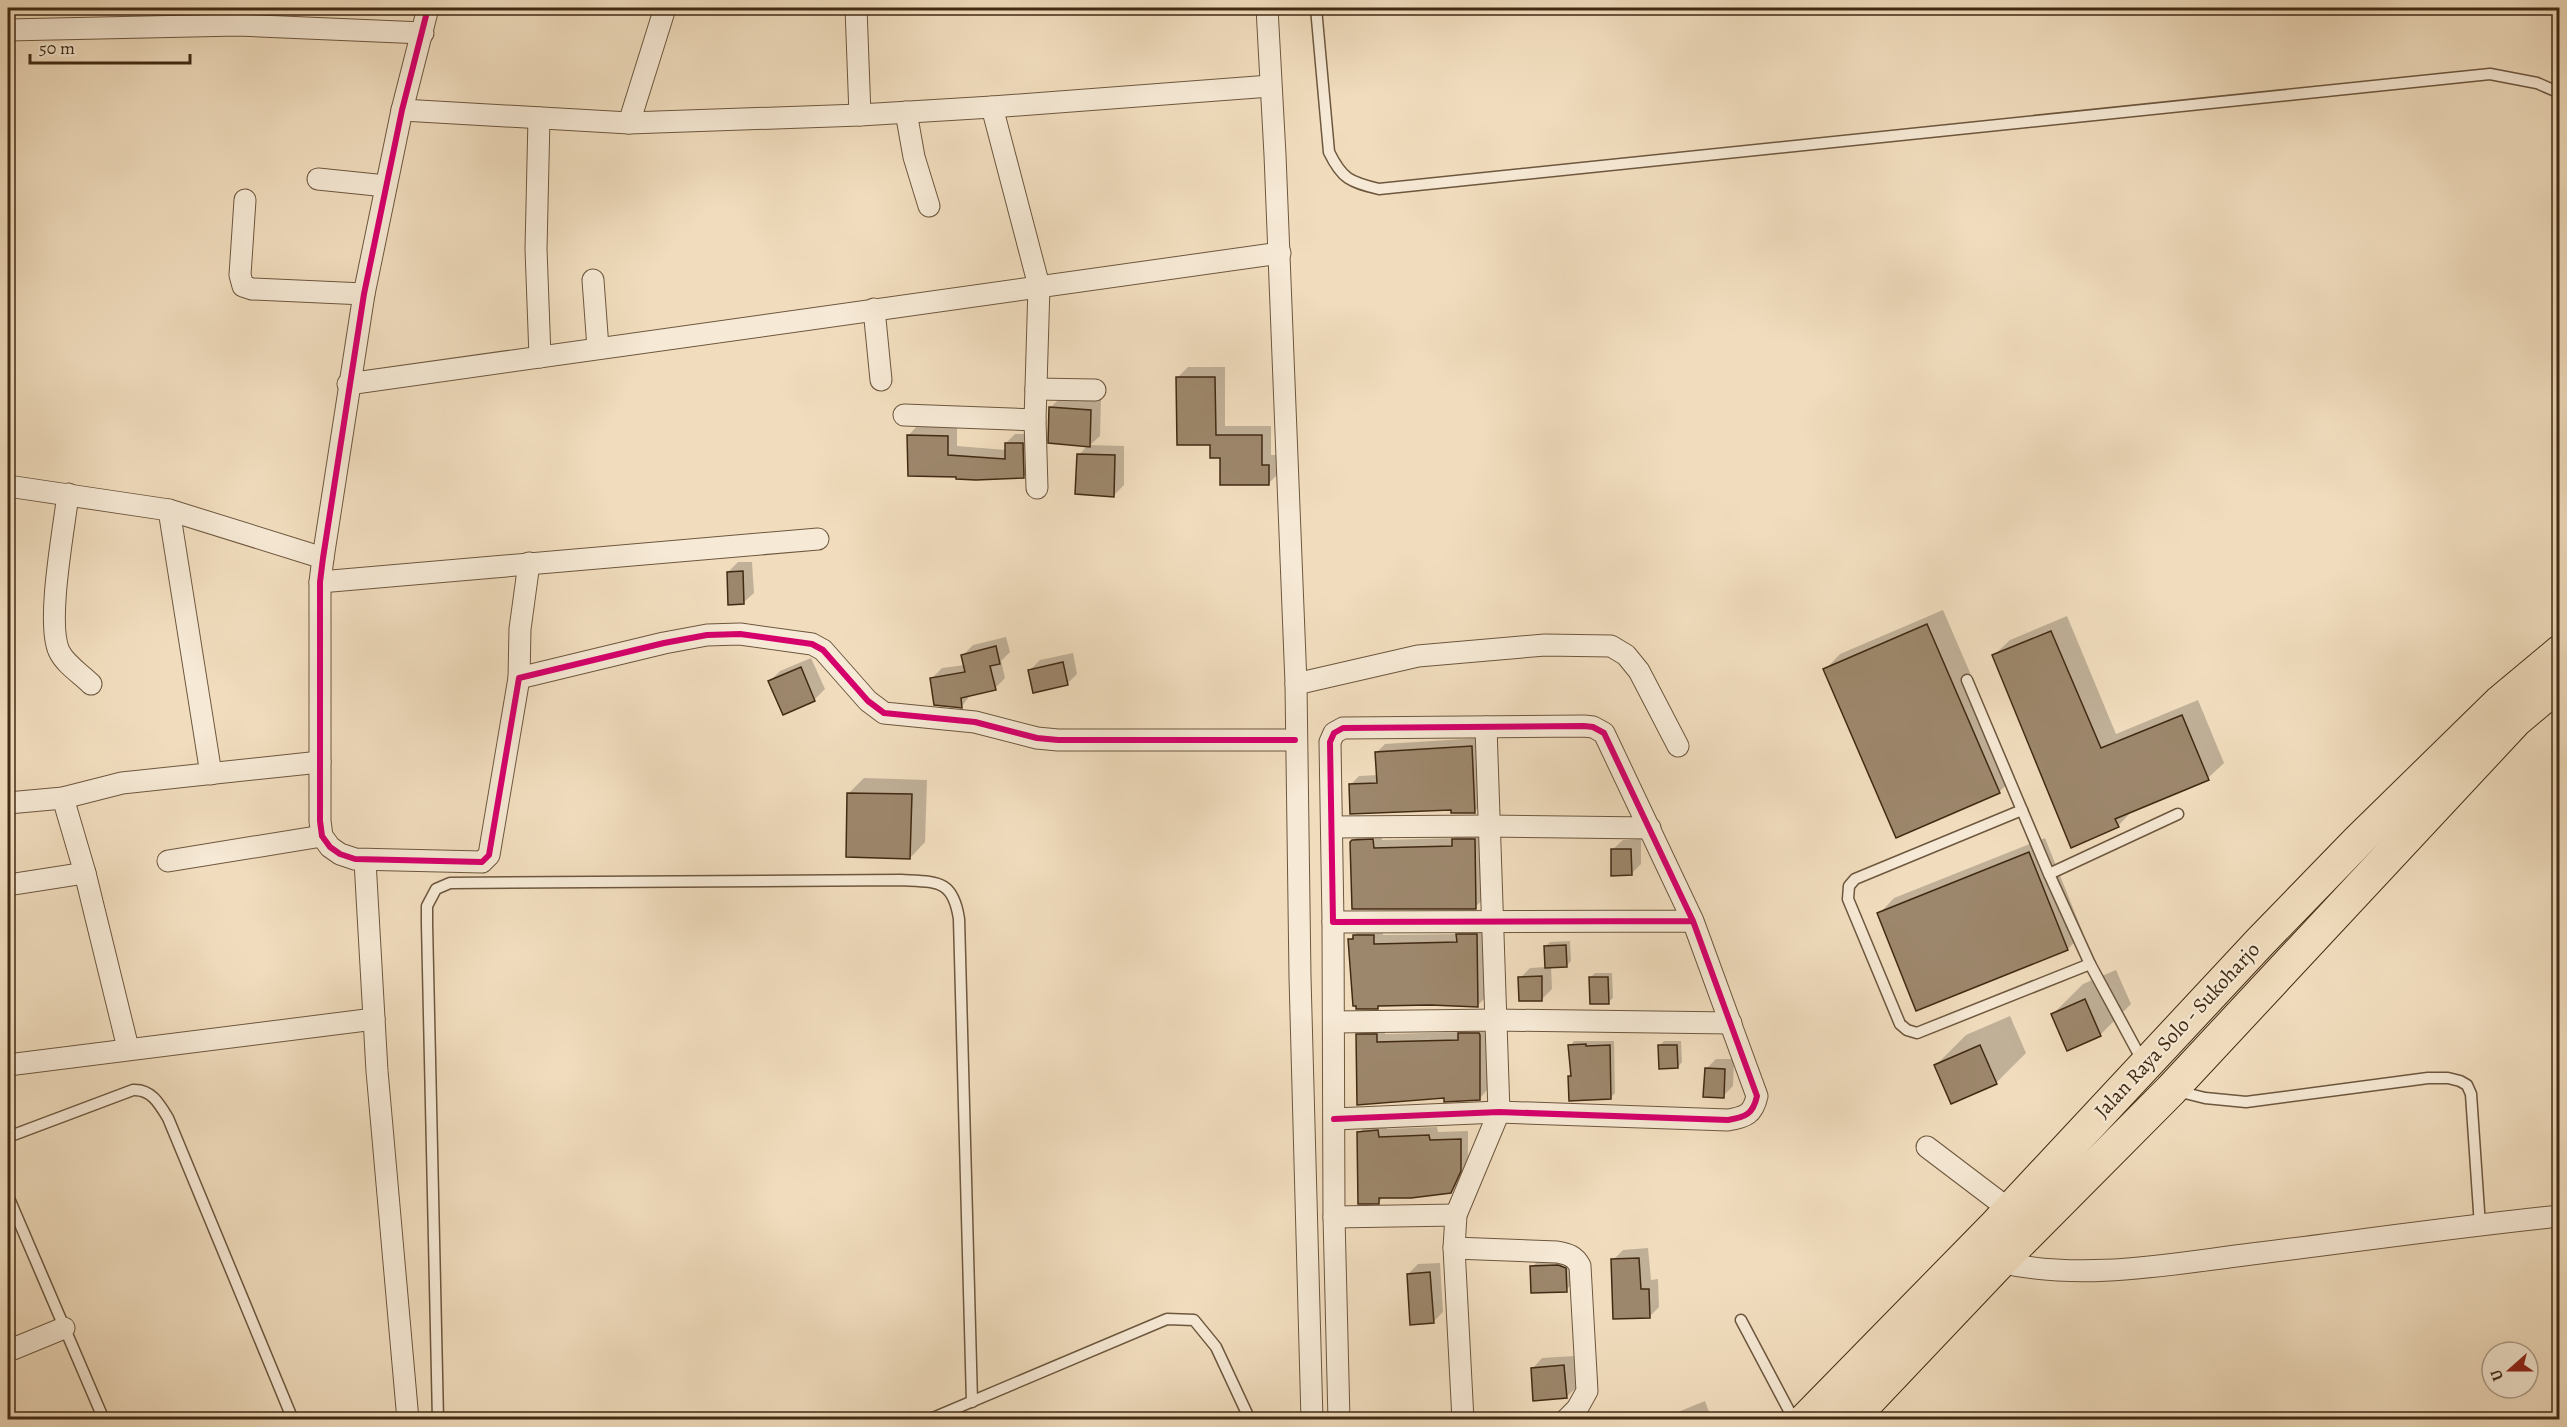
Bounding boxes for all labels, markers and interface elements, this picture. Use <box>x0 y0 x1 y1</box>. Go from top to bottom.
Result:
scale bar <box>30 27 190 65</box>
text: 50 m <box>39 36 75 60</box>
street label: Jalan Raya Solo - Sukoharjo <box>2088 936 2266 1124</box>
north arrow <box>2480 1340 2540 1400</box>
text: U <box>2485 1366 2509 1384</box>

